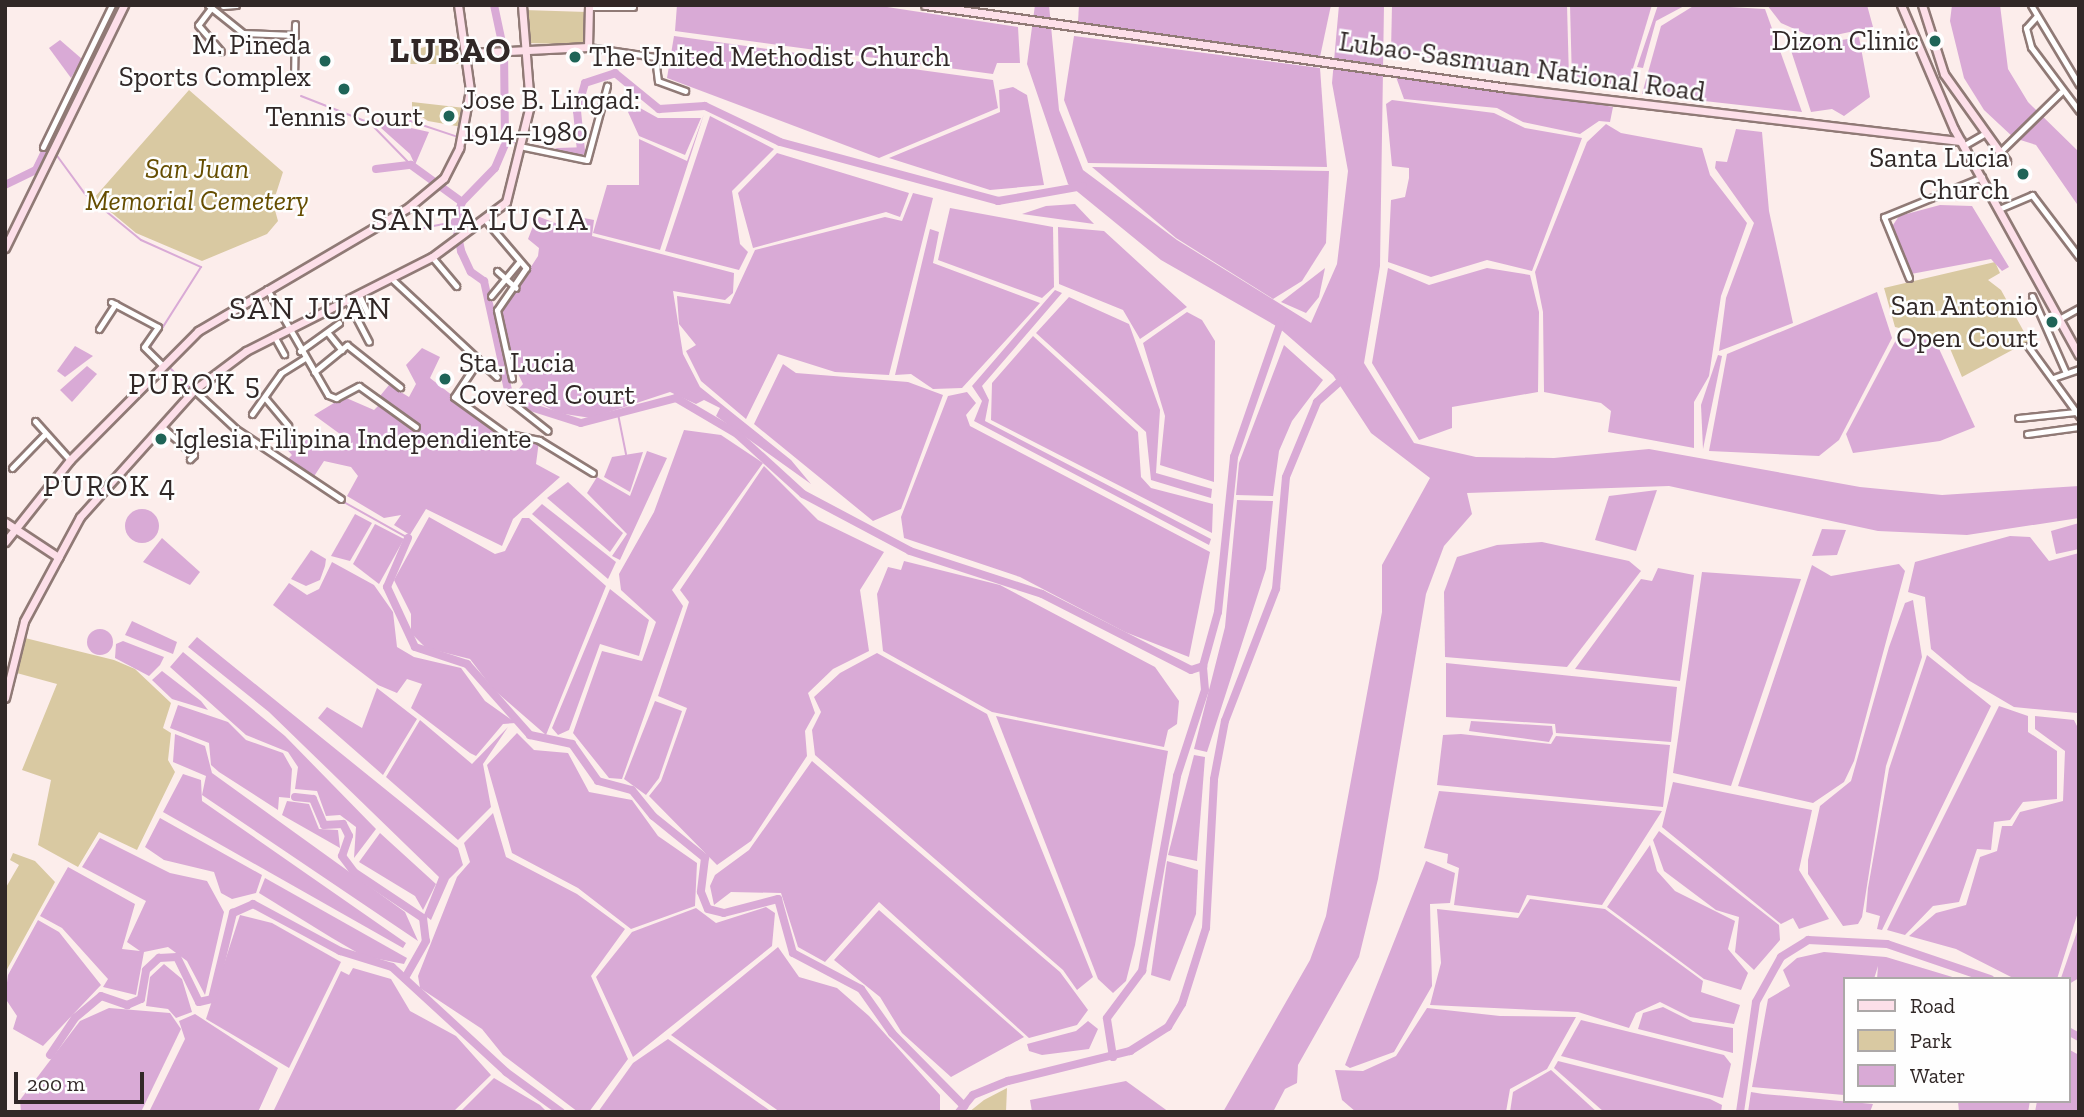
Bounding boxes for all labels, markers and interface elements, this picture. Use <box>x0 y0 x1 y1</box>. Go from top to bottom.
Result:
place label: Dizon Clinic <box>1771 24 1919 58</box>
street label: Lubao-Sasmuan National Road <box>1337 25 1707 109</box>
place label: M. Pineda Sports Complex <box>119 28 311 94</box>
district label: LUBAO <box>390 29 512 71</box>
marker: Dizon Clinic <box>1925 31 1945 51</box>
place label: The United Methodist Church <box>589 40 950 74</box>
marker: The United Methodist Church <box>567 49 583 65</box>
marker: M. Pineda Sports Complex <box>317 53 333 69</box>
marker: Tennis Court <box>336 81 352 97</box>
place label: Jose B. Lingad: 1914–1980 <box>463 83 640 149</box>
place label: Tennis Court <box>265 100 423 134</box>
marker: Jose B. Lingad: 1914–1980 <box>441 108 457 124</box>
place label: Santa Lucia Church <box>1869 141 2009 207</box>
park label: San Juan Memorial Cemetery <box>85 152 309 218</box>
marker: Santa Lucia Church <box>2015 166 2031 182</box>
district label: SANTA LUCIA <box>371 200 589 238</box>
district label: SAN JUAN <box>230 289 392 327</box>
place label: San Antonio Open Court <box>1890 289 2038 355</box>
marker: San Antonio Open Court <box>2044 314 2060 330</box>
place label: Sta. Lucia Covered Court <box>459 346 635 412</box>
district label: PUROK 5 <box>129 366 261 402</box>
marker: Sta. Lucia Covered Court <box>437 371 453 387</box>
place label: Iglesia Filipina Independiente <box>175 422 531 456</box>
marker: Iglesia Filipina Independiente <box>153 431 169 447</box>
district label: PUROK 4 <box>43 468 177 504</box>
legend <box>1842 977 2070 1103</box>
text: Road <box>1910 993 1955 1018</box>
text: Park <box>1910 1028 1952 1053</box>
scale bar <box>18 1058 147 1102</box>
text: Water <box>1910 1063 1965 1088</box>
text: 200 m <box>27 1071 85 1096</box>

